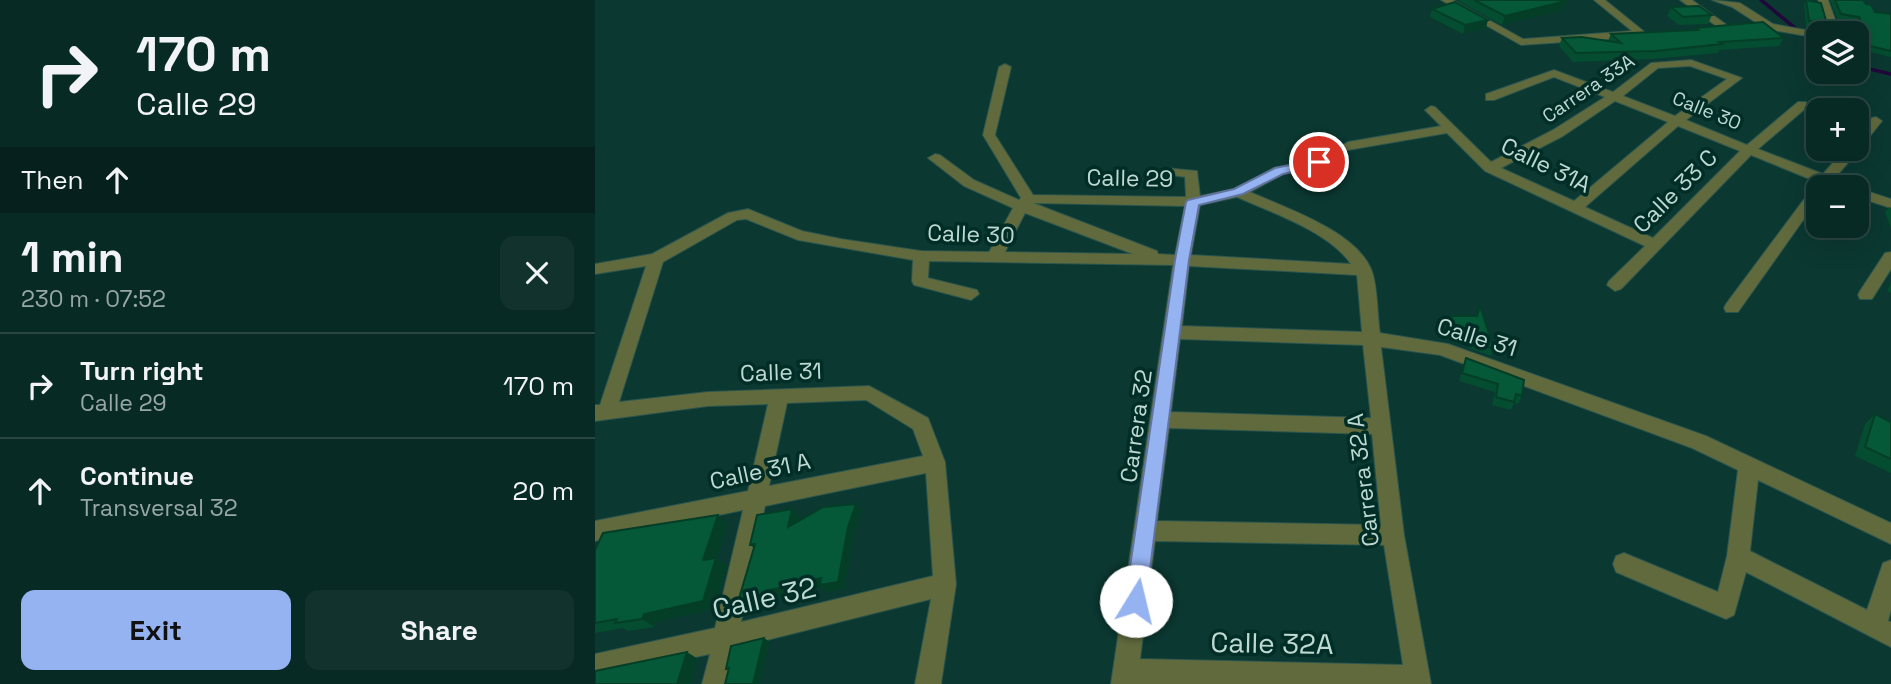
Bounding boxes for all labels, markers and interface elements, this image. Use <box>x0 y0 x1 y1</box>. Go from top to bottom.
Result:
map controls <box>1806 21 1869 238</box>
button: layers <box>1806 21 1869 84</box>
text: 170 m <box>136 23 271 85</box>
icon: right <box>21 28 112 119</box>
street label: Carrera 33A <box>1537 48 1639 128</box>
text: Calle 29 <box>136 84 257 124</box>
street label: Calle 30 <box>1669 85 1745 136</box>
button: + <box>1806 98 1869 161</box>
street label: Calle 31A <box>1496 130 1596 200</box>
pin <box>1289 132 1349 192</box>
street label: Calle 33 C <box>1626 142 1724 240</box>
icon: arrive <box>1300 143 1338 181</box>
icon: ahead <box>98 161 136 199</box>
street label: Calle 29 <box>1086 162 1174 194</box>
text: Then <box>21 163 84 197</box>
button: − <box>1806 175 1869 238</box>
street label: Calle 30 <box>927 217 1015 251</box>
text: 1 min <box>21 231 124 284</box>
button: close <box>500 236 574 310</box>
text: 230 m · 07:52 <box>21 284 166 314</box>
street label: Calle 31 <box>1433 311 1521 363</box>
text: Turn right <box>80 354 204 388</box>
street label: Calle 31 <box>740 356 822 388</box>
icon: right <box>21 367 59 405</box>
street label: Carrera 32 <box>1113 368 1159 484</box>
text: 170 m <box>503 369 574 403</box>
text: Calle 29 <box>80 388 167 418</box>
street label: Carrera 32 A <box>1340 412 1386 548</box>
street label: Calle 31 A <box>707 446 813 496</box>
text: Continue <box>80 459 194 493</box>
icon: ahead <box>21 472 59 510</box>
text: 20 m <box>513 474 574 508</box>
text: Transversal 32 <box>80 493 238 523</box>
position arrow <box>1099 564 1173 638</box>
street label: Calle 32 <box>709 569 819 627</box>
button: Exit <box>21 590 291 670</box>
button: Share <box>305 590 574 670</box>
street label: Calle 32A <box>1210 624 1334 662</box>

